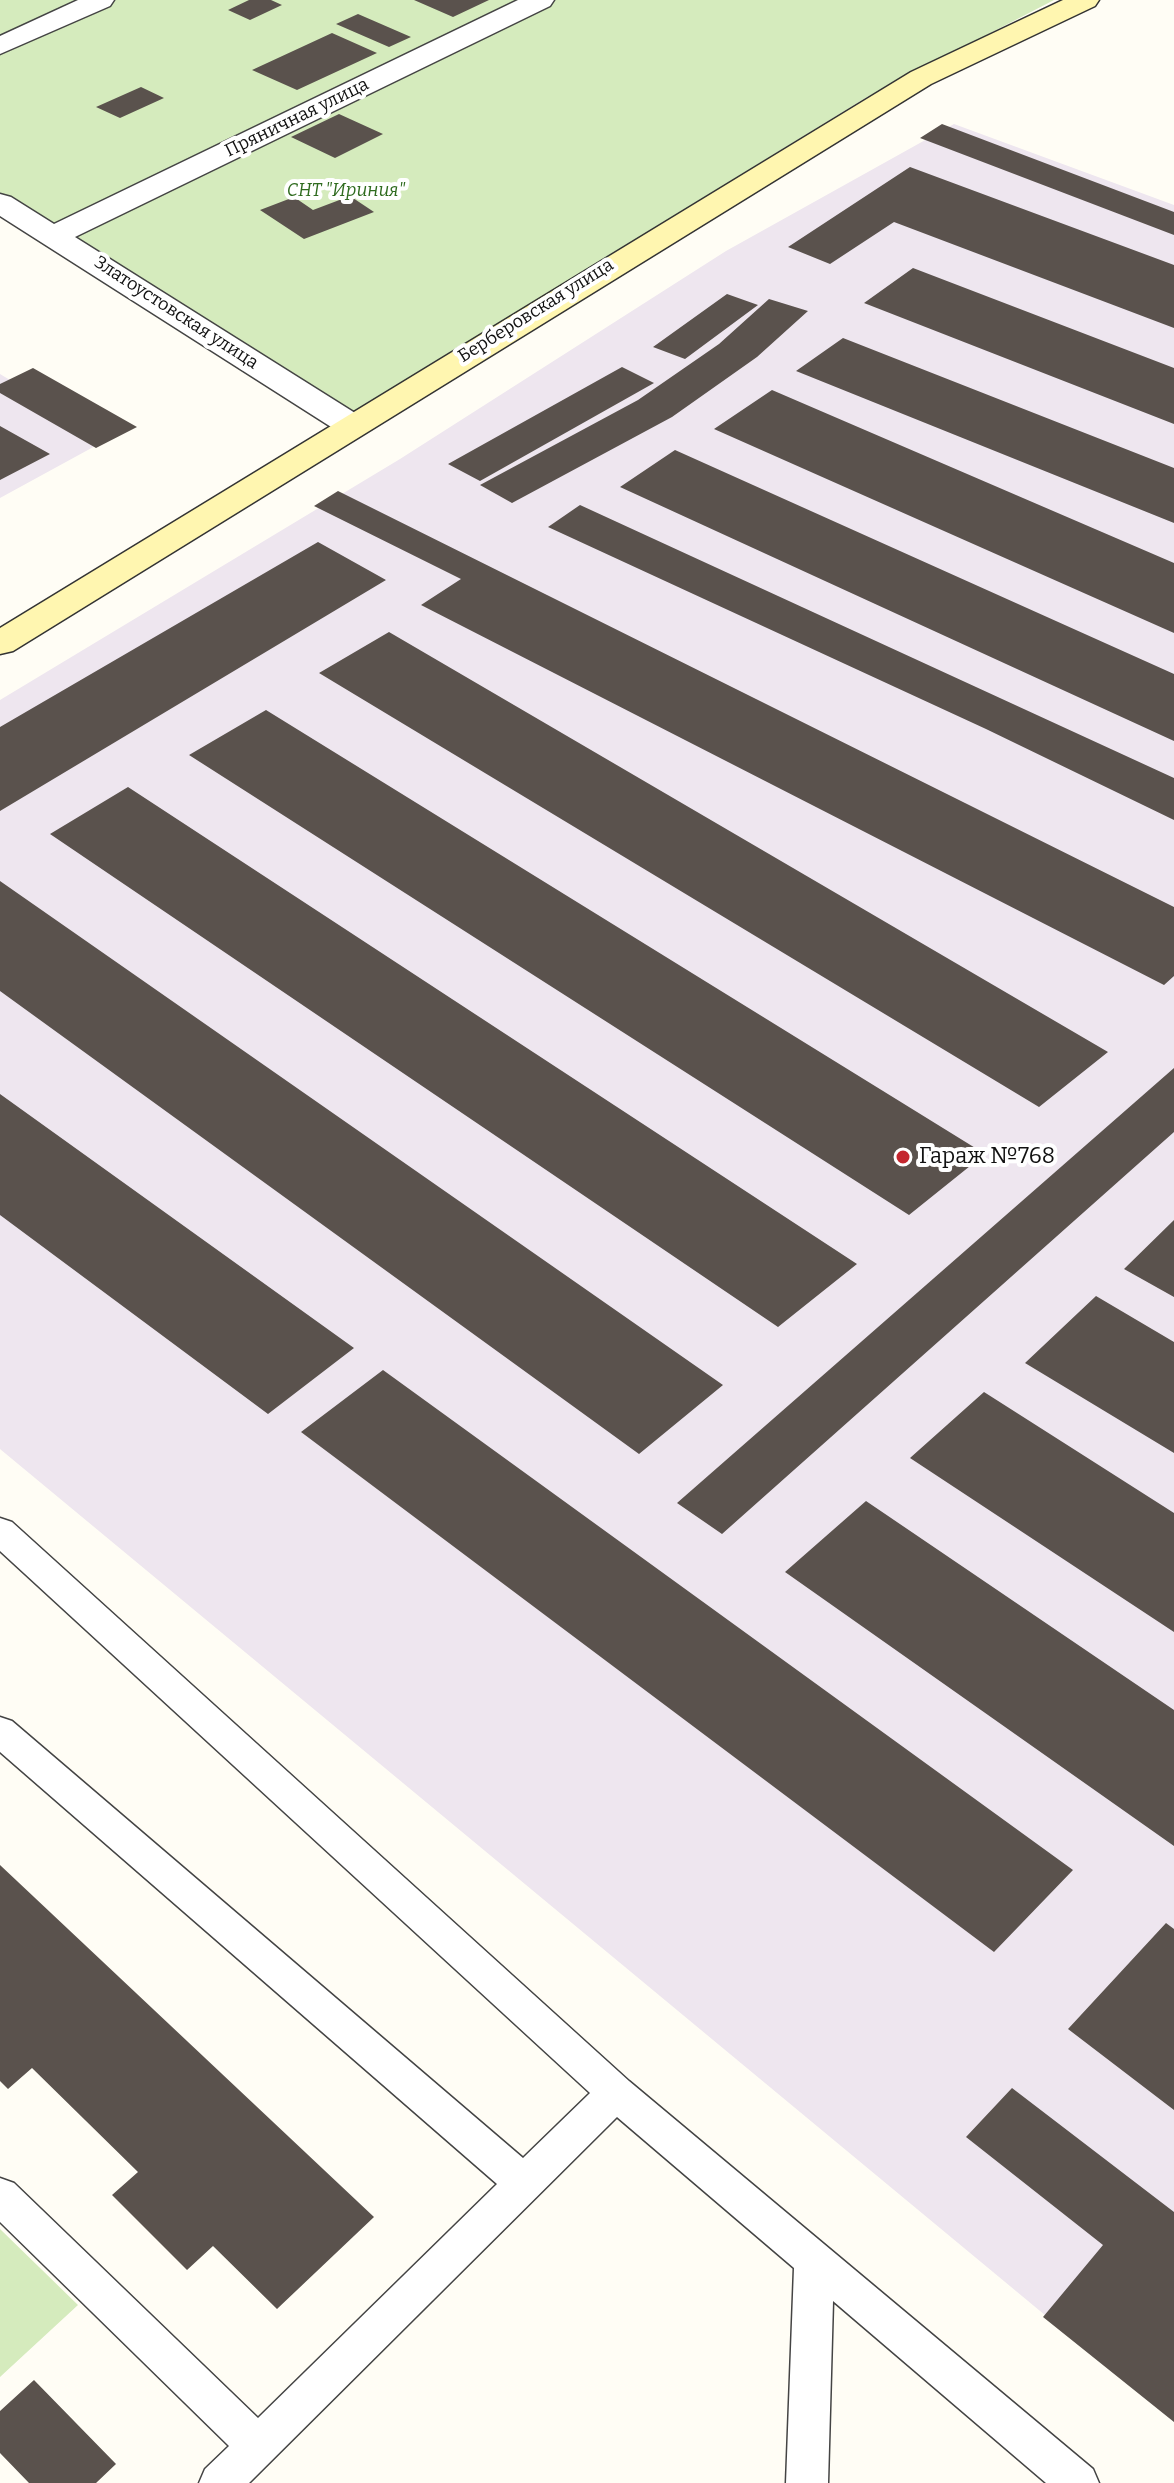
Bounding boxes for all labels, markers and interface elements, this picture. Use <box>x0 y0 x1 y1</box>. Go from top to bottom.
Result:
street label: Пряничная улица <box>222 74 372 162</box>
park label: СНТ "Ириния" <box>287 180 405 202</box>
street label: Златоустовская улица <box>90 252 262 374</box>
street label: Берберовская улица <box>454 254 618 368</box>
place label: Гараж №768 <box>919 1144 1055 1170</box>
marker: Гараж №768 <box>894 1148 912 1166</box>

